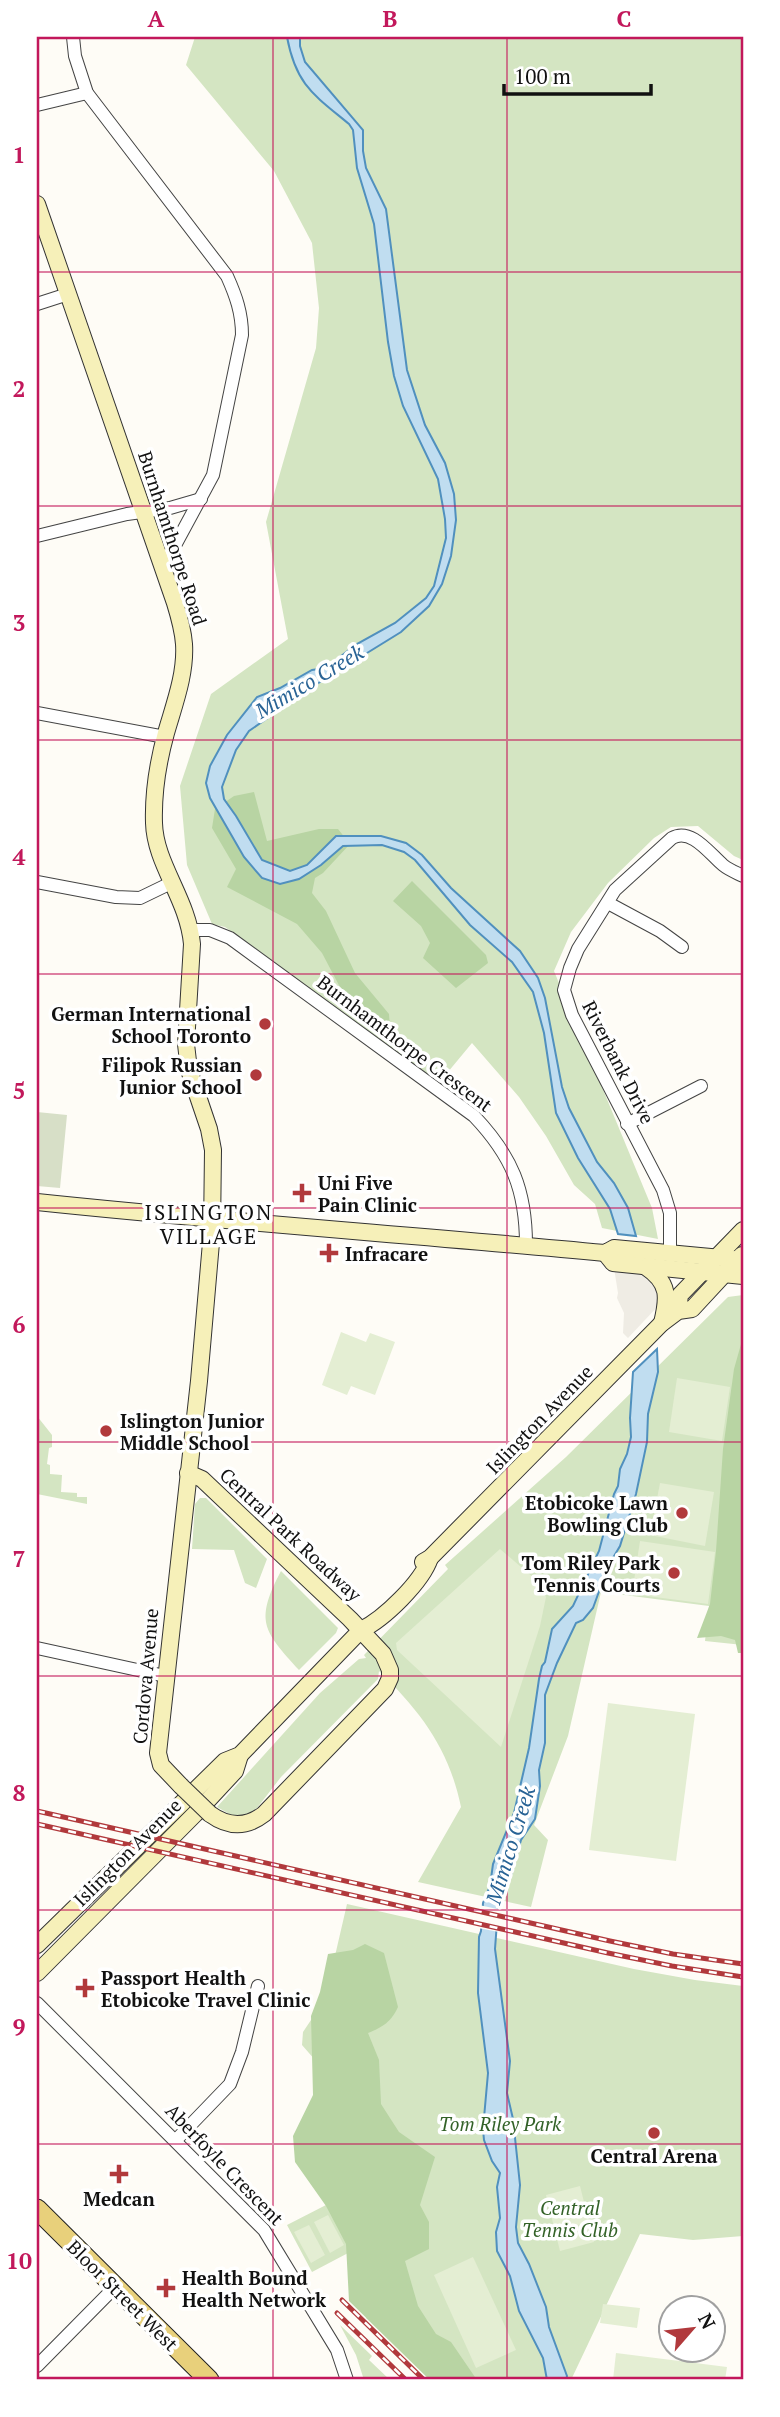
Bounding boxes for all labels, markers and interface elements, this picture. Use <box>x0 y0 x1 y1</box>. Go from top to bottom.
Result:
text: A <box>148 3 165 34</box>
text: B <box>383 3 398 34</box>
text: C <box>617 3 632 34</box>
scale bar <box>504 52 650 96</box>
text: 100 m <box>514 62 571 90</box>
text: 1 <box>13 139 26 170</box>
text: 2 <box>13 373 26 404</box>
street label: Burnhamthorpe Road <box>133 448 213 629</box>
text: 3 <box>13 607 26 638</box>
water label: Mimico Creek <box>249 637 369 725</box>
text: 4 <box>13 841 26 872</box>
street label: Burnhamthorpe Crescent <box>312 969 498 1117</box>
street label: Riverbank Drive <box>577 996 661 1128</box>
place label: German International School Toronto <box>51 1001 251 1048</box>
marker: German International School Toronto <box>257 1016 273 1032</box>
place label: Filipok Russian Junior School <box>102 1052 243 1099</box>
marker: Filipok Russian Junior School <box>248 1067 264 1083</box>
text: 5 <box>13 1075 26 1106</box>
place label: Uni Five Pain Clinic <box>318 1170 417 1217</box>
marker: Uni Five Pain Clinic <box>292 1183 312 1203</box>
district label: ISLINGTON VILLAGE <box>145 1198 273 1250</box>
place label: Infracare <box>345 1241 428 1266</box>
marker: Infracare <box>319 1243 339 1263</box>
text: 6 <box>13 1309 26 1340</box>
street label: Islington Avenue <box>480 1359 598 1479</box>
place label: Islington Junior Middle School <box>120 1408 265 1455</box>
marker: Islington Junior Middle School <box>98 1423 114 1439</box>
street label: Central Park Roadway <box>215 1462 367 1606</box>
place label: Etobicoke Lawn Bowling Club <box>525 1490 669 1537</box>
marker: Etobicoke Lawn Bowling Club <box>674 1505 690 1521</box>
text: 7 <box>13 1543 26 1574</box>
place label: Tom Riley Park Tennis Courts <box>522 1550 661 1597</box>
marker: Tom Riley Park Tennis Courts <box>666 1565 682 1581</box>
street label: Cordova Avenue <box>127 1607 163 1745</box>
text: 8 <box>13 1777 26 1808</box>
water label: Mimico Creek <box>479 1782 541 1908</box>
street label: Islington Avenue <box>68 1793 186 1911</box>
place label: Passport Health Etobicoke Travel Clinic <box>101 1965 310 2012</box>
marker: Passport Health Etobicoke Travel Clinic <box>75 1978 95 1998</box>
text: 9 <box>13 2011 26 2042</box>
street label: Aberfoyle Crescent <box>161 2098 289 2230</box>
park label: Tom Riley Park <box>439 2111 562 2136</box>
marker: Central Arena <box>646 2125 662 2141</box>
place label: Central Arena <box>590 2143 718 2168</box>
marker: Medcan <box>109 2164 129 2184</box>
place label: Medcan <box>83 2186 155 2211</box>
park label: Central Tennis Club <box>522 2195 618 2242</box>
street label: Bloor Street West <box>62 2234 184 2356</box>
text: 10 <box>6 2245 32 2276</box>
place label: Health Bound Health Network <box>182 2265 327 2312</box>
marker: Health Bound Health Network <box>156 2278 176 2298</box>
north arrow <box>658 2294 728 2364</box>
text: N <box>693 2309 722 2334</box>

